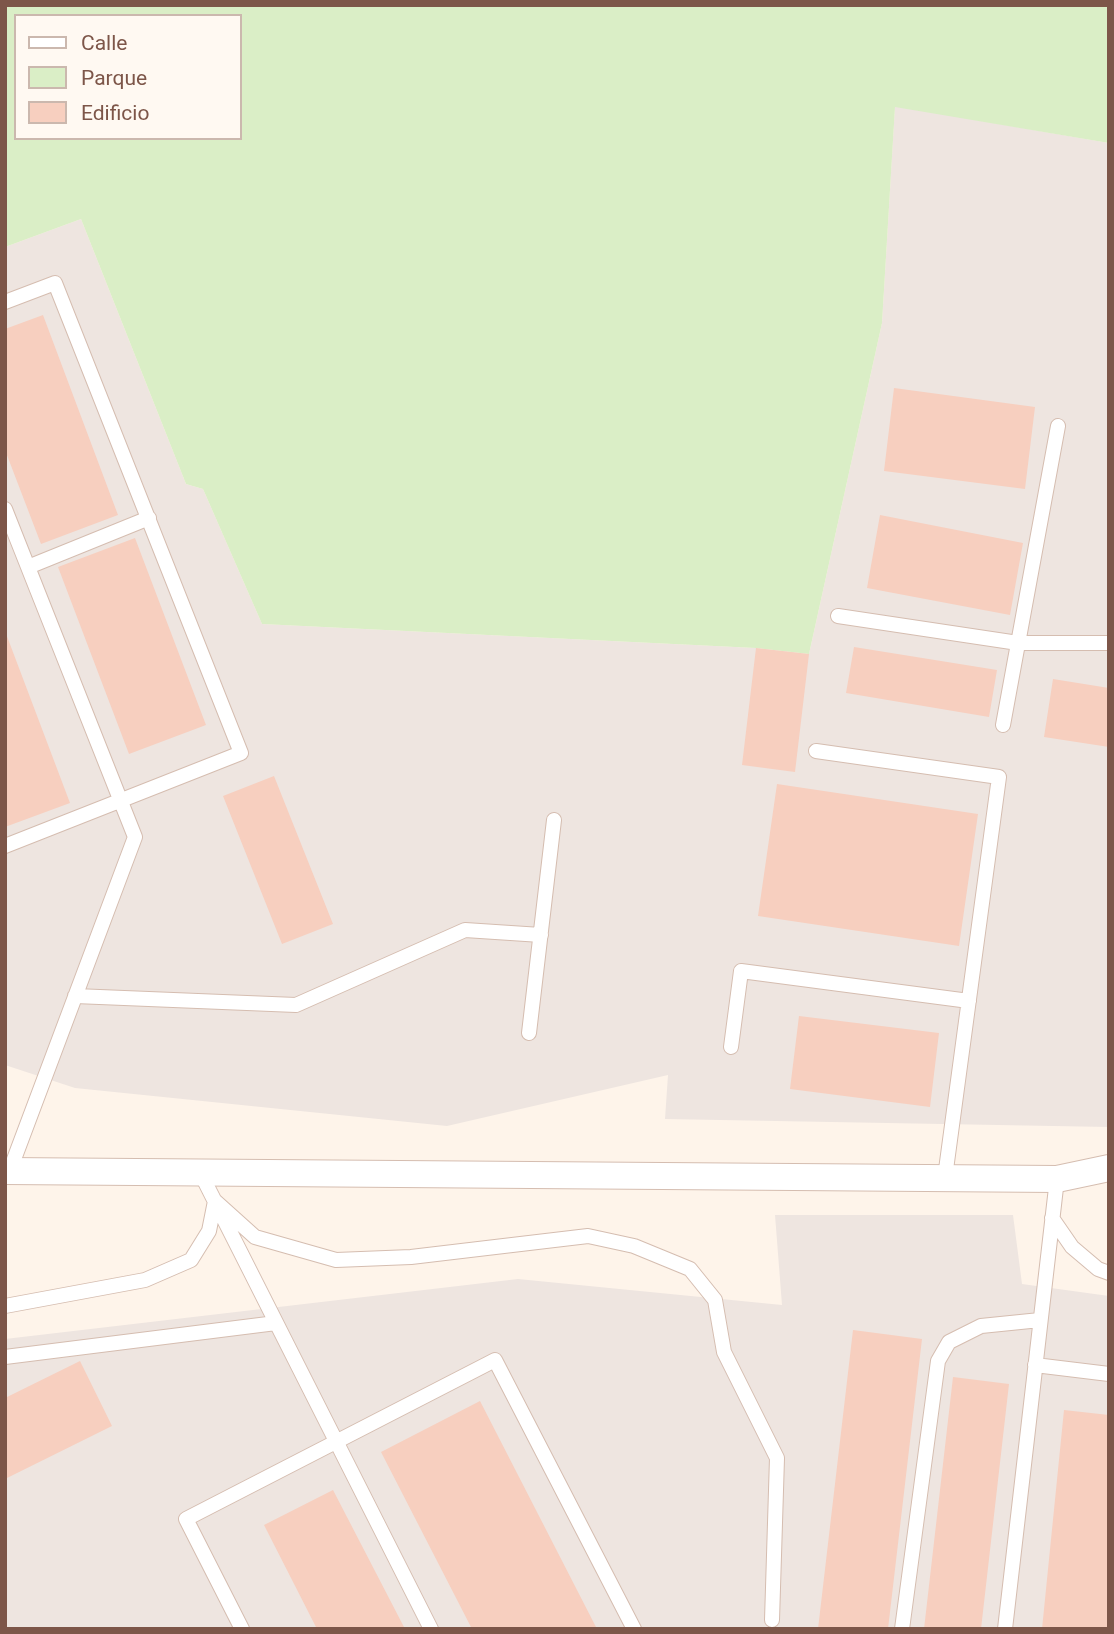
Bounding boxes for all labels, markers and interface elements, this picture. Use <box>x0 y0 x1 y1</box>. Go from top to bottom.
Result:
legend <box>14 14 242 140</box>
text: Calle <box>81 31 127 55</box>
text: Parque <box>81 66 147 90</box>
text: Edificio <box>81 101 149 125</box>

